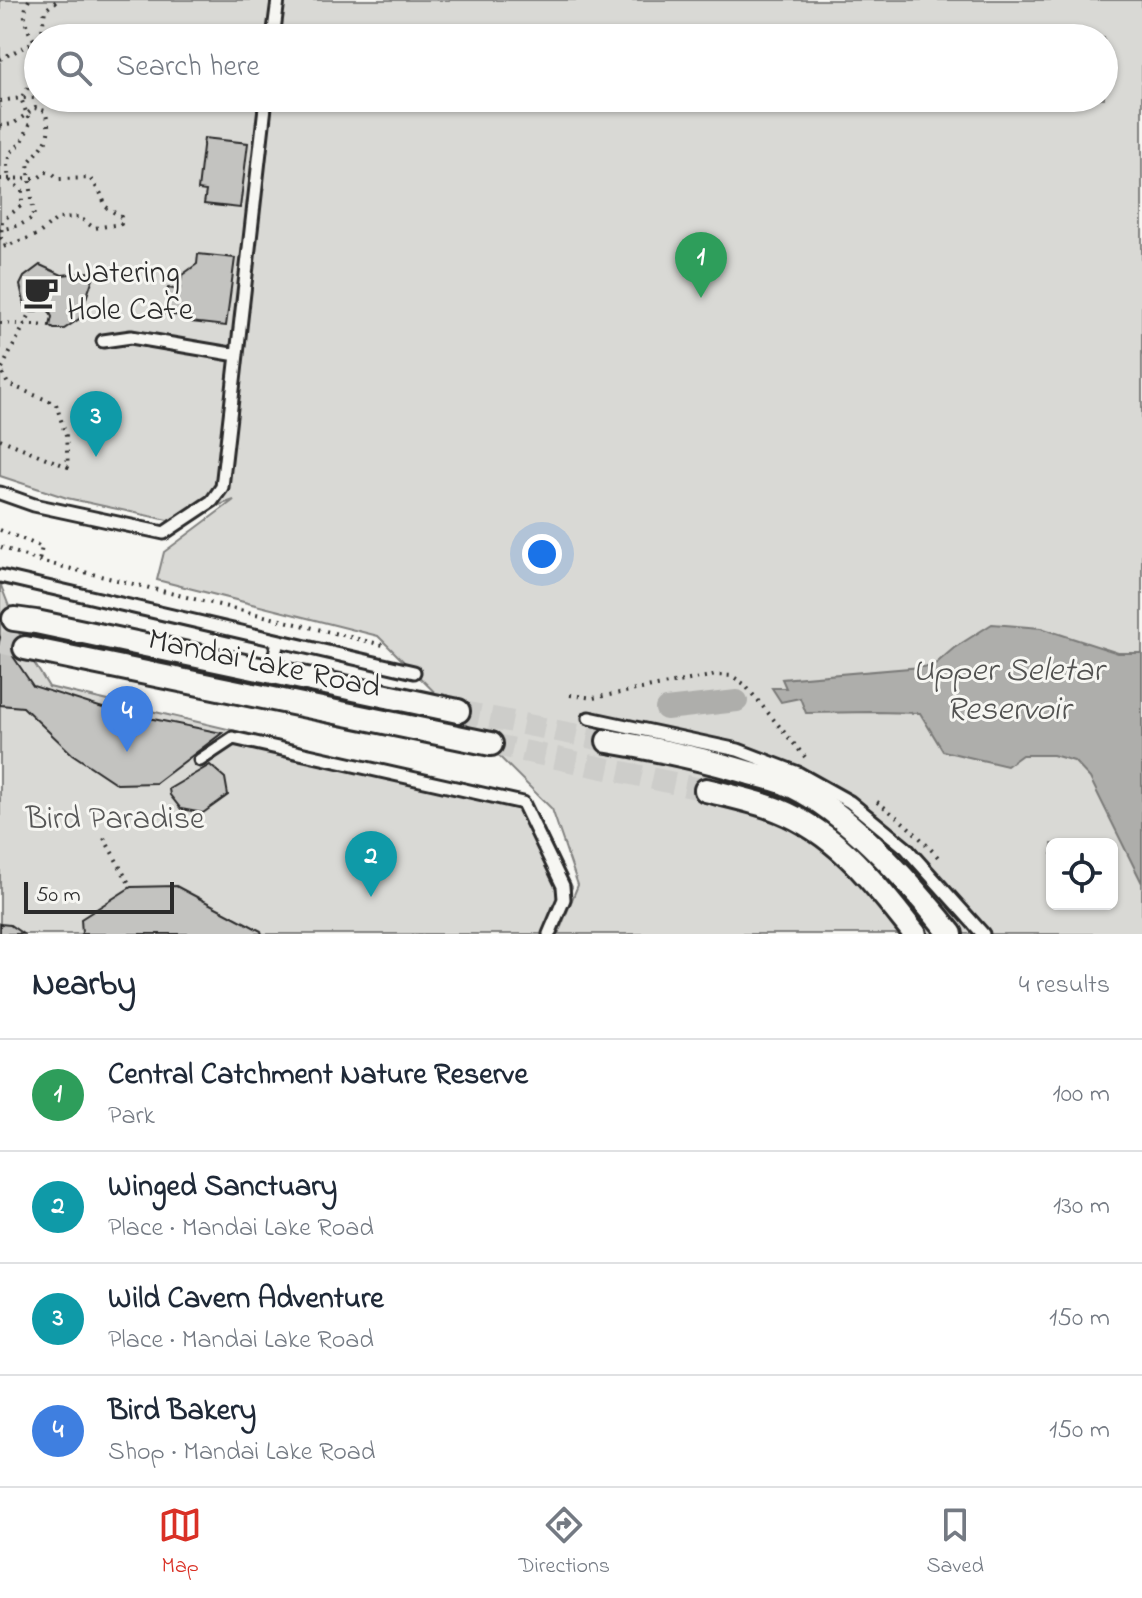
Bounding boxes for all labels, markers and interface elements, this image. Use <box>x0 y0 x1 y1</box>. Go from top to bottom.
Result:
search box <box>24 24 1118 112</box>
icon: search <box>52 46 96 90</box>
text: Search here <box>116 46 260 90</box>
pin: 1 <box>675 232 727 298</box>
place label: Watering Hole Cafe <box>67 251 194 335</box>
cafe icon: Watering Hole Cafe <box>22 273 60 311</box>
pin: 3 <box>70 391 122 457</box>
your location <box>522 534 562 574</box>
street label: Mandai Lake Road <box>143 617 385 713</box>
water label: Upper Seletar Reservoir <box>912 647 1108 736</box>
pin: 4 <box>101 686 153 752</box>
park label: Bird Paradise <box>25 797 205 844</box>
pin: 2 <box>345 831 397 897</box>
map controls <box>1046 838 1118 910</box>
button: locate <box>1046 838 1118 910</box>
scale bar <box>24 878 174 914</box>
text: 50 m <box>36 880 81 912</box>
text: Nearby <box>32 961 136 1011</box>
text: 4 results <box>1019 967 1110 1005</box>
text: Central Catchment Nature Reserve <box>108 1054 528 1098</box>
text: 1 <box>54 1076 62 1114</box>
text: 100 m <box>1053 1076 1110 1114</box>
text: Park <box>108 1098 155 1136</box>
text: Winged Sanctuary <box>108 1166 337 1210</box>
text: 2 <box>52 1188 64 1226</box>
text: 130 m <box>1053 1188 1110 1226</box>
text: Place · Mandai Lake Road <box>108 1210 374 1248</box>
text: Wild Cavern Adventure <box>108 1278 384 1322</box>
text: 3 <box>53 1300 63 1338</box>
text: 150 m <box>1049 1300 1110 1338</box>
text: Place · Mandai Lake Road <box>108 1322 374 1360</box>
text: Bird Bakery <box>108 1390 256 1434</box>
text: 4 <box>53 1412 63 1450</box>
text: 150 m <box>1049 1412 1110 1450</box>
text: Shop · Mandai Lake Road <box>108 1434 375 1472</box>
tab: Map <box>158 1503 202 1583</box>
tab: Directions <box>519 1503 610 1583</box>
tab: Saved <box>926 1503 984 1583</box>

